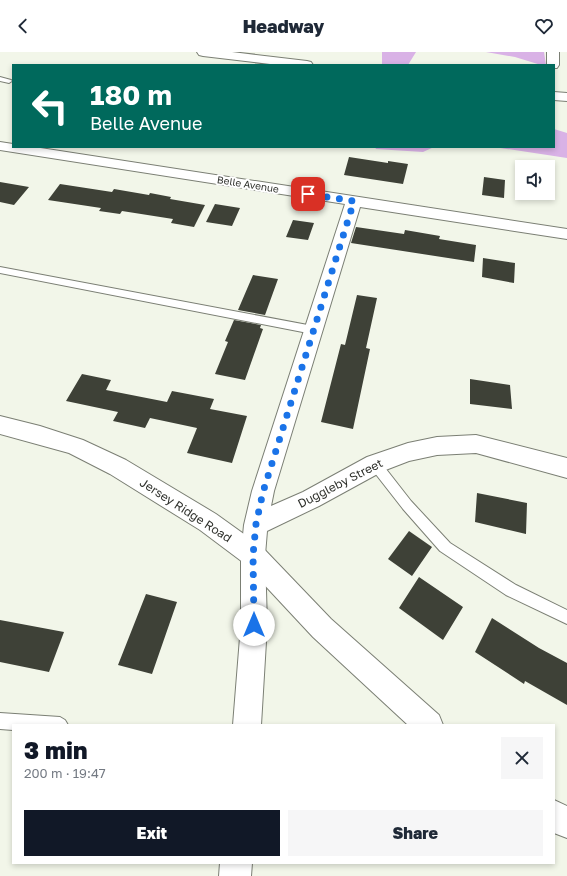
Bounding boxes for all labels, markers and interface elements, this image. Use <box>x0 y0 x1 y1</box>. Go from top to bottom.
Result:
icon: back <box>12 15 34 37</box>
text: Headway <box>243 15 324 37</box>
icon: heart <box>533 15 555 37</box>
text: 180 m <box>90 78 172 111</box>
icon: left <box>24 80 76 132</box>
text: Belle Avenue <box>90 112 202 134</box>
map controls <box>515 160 555 200</box>
button: sound <box>515 160 555 200</box>
street label: Belle Avenue <box>216 173 280 195</box>
pin <box>291 177 325 211</box>
icon: arrive <box>297 183 319 205</box>
street label: Duggleby Street <box>295 455 385 511</box>
street label: Jersey Ridge Road <box>137 475 235 545</box>
position arrow <box>233 604 275 646</box>
text: 3 min <box>24 735 87 764</box>
button: close <box>501 737 543 779</box>
text: 200 m · 19:47 <box>24 765 106 781</box>
button: Exit <box>24 810 280 856</box>
button: Share <box>288 810 543 856</box>

